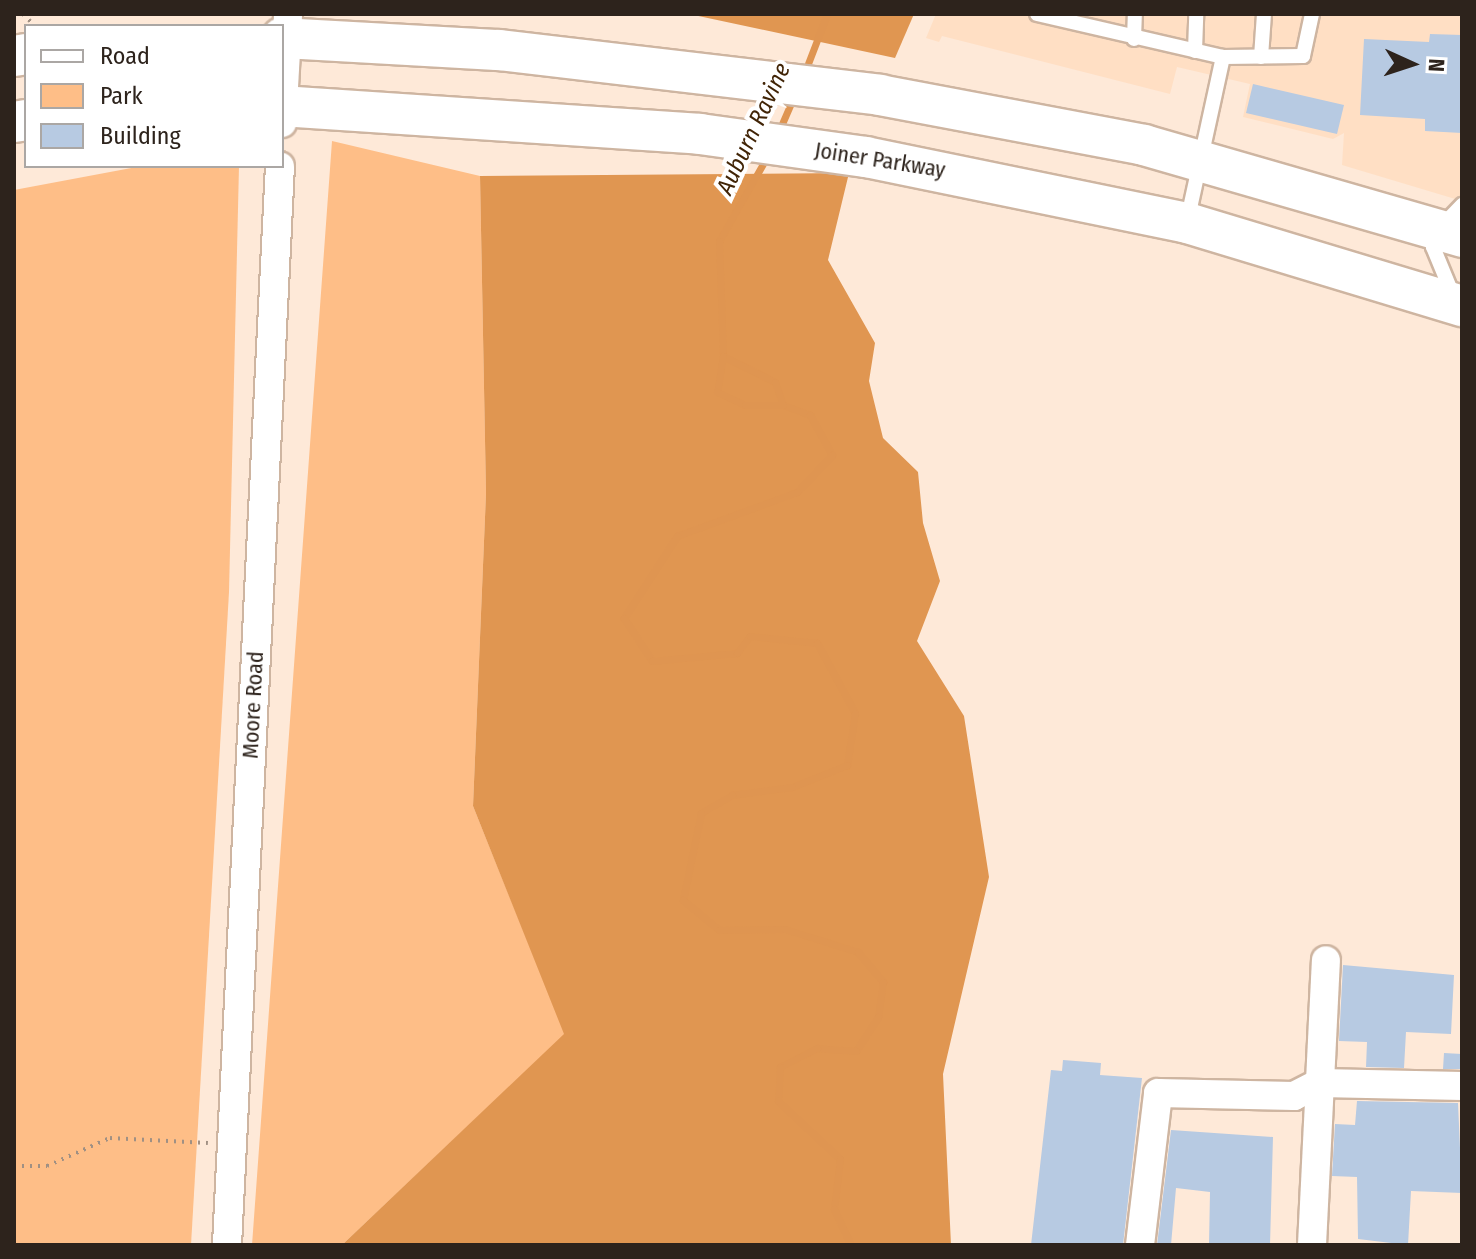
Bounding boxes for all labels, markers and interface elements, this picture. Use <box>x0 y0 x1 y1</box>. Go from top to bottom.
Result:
legend <box>24 24 284 168</box>
north arrow <box>1372 24 1452 104</box>
text: Road <box>100 42 150 70</box>
text: N <box>1423 58 1450 73</box>
water label: Auburn Ravine <box>711 59 797 199</box>
text: Park <box>100 82 143 110</box>
text: Building <box>100 122 181 150</box>
street label: Joiner Parkway <box>813 137 947 183</box>
street label: Moore Road <box>237 651 269 759</box>

